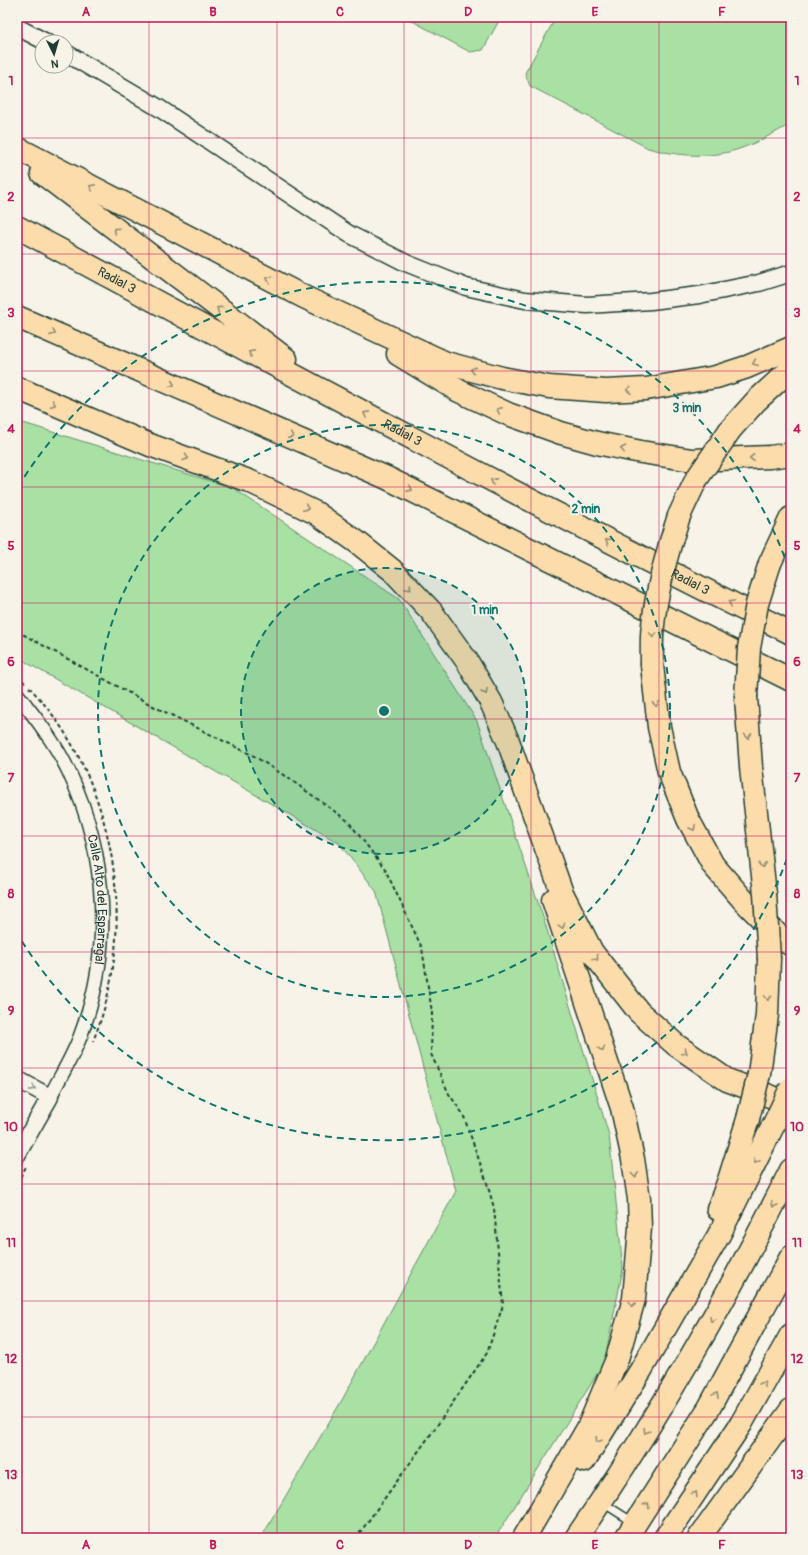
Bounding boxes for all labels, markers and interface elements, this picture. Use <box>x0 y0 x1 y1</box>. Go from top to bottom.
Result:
text: A <box>82 4 91 20</box>
text: B <box>209 4 217 20</box>
text: C <box>336 4 344 20</box>
text: D <box>464 4 472 20</box>
text: E <box>592 4 599 20</box>
text: F <box>718 4 726 20</box>
north arrow <box>34 34 74 74</box>
text: N <box>50 57 59 70</box>
text: 1 <box>8 73 14 89</box>
text: 1 <box>794 73 800 89</box>
one-way arrow <box>88 184 96 192</box>
text: 2 <box>7 189 15 205</box>
text: 2 <box>793 189 801 205</box>
one-way arrow <box>114 227 121 234</box>
street label: Radial 3 <box>95 264 139 297</box>
one-way arrow <box>266 277 273 284</box>
text: 3 <box>7 305 15 321</box>
text: 3 <box>793 305 801 321</box>
one-way arrow <box>217 306 224 313</box>
one-way arrow <box>49 328 56 336</box>
one-way arrow <box>248 350 255 357</box>
one-way arrow <box>752 358 760 366</box>
one-way arrow <box>470 366 477 375</box>
one-way arrow <box>168 379 176 387</box>
one-way arrow <box>626 386 632 394</box>
one-way arrow <box>49 399 56 407</box>
text: 3 min <box>673 401 702 416</box>
one-way arrow <box>496 407 504 415</box>
one-way arrow <box>363 411 370 419</box>
street label: Radial 3 <box>380 416 425 450</box>
text: 4 <box>7 421 15 437</box>
text: 4 <box>793 421 801 437</box>
one-way arrow <box>287 431 295 439</box>
one-way arrow <box>620 445 626 453</box>
one-way arrow <box>749 453 755 462</box>
one-way arrow <box>183 454 190 462</box>
one-way arrow <box>490 478 497 486</box>
one-way arrow <box>406 484 413 492</box>
text: 2 min <box>572 502 601 517</box>
one-way arrow <box>302 503 309 511</box>
text: 5 <box>7 538 15 554</box>
one-way arrow <box>605 538 613 546</box>
text: 5 <box>793 538 801 554</box>
street label: Radial 3 <box>668 566 712 599</box>
one-way arrow <box>404 583 411 590</box>
one-way arrow <box>728 600 735 608</box>
text: 1 min <box>472 603 499 618</box>
one-way arrow <box>648 632 657 638</box>
text: 6 <box>7 654 15 670</box>
text: 6 <box>793 654 801 670</box>
one-way arrow <box>481 688 488 695</box>
one-way arrow <box>651 701 660 707</box>
centre of rings <box>377 704 391 718</box>
one-way arrow <box>744 733 753 739</box>
text: 7 <box>8 770 15 786</box>
text: 7 <box>794 770 801 786</box>
one-way arrow <box>688 824 696 831</box>
street label: Calle Alto del Esparragal <box>84 833 110 966</box>
one-way arrow <box>757 862 766 868</box>
text: 8 <box>8 886 15 902</box>
text: 8 <box>794 886 801 902</box>
one-way arrow <box>557 922 565 929</box>
one-way arrow <box>592 953 599 960</box>
one-way arrow <box>763 995 772 1001</box>
text: 9 <box>8 1003 15 1019</box>
text: 9 <box>794 1003 801 1019</box>
one-way arrow <box>598 1046 606 1053</box>
one-way arrow <box>681 1047 688 1055</box>
one-way arrow <box>29 1083 37 1091</box>
text: 10 <box>4 1119 18 1135</box>
text: 10 <box>790 1119 804 1135</box>
one-way arrow <box>753 1157 761 1165</box>
one-way arrow <box>631 1172 640 1178</box>
one-way arrow <box>771 1200 779 1208</box>
text: 11 <box>6 1235 16 1251</box>
text: 11 <box>792 1235 802 1251</box>
one-way arrow <box>628 1300 637 1307</box>
one-way arrow <box>709 1315 716 1322</box>
text: 12 <box>5 1351 17 1367</box>
text: 12 <box>791 1351 803 1367</box>
one-way arrow <box>759 1381 766 1388</box>
one-way arrow <box>712 1392 719 1400</box>
one-way arrow <box>643 1427 651 1434</box>
one-way arrow <box>596 1435 603 1442</box>
text: 13 <box>5 1467 17 1483</box>
text: 13 <box>791 1467 803 1483</box>
one-way arrow <box>690 1491 698 1498</box>
one-way arrow <box>642 1503 649 1510</box>
text: A <box>82 1537 91 1553</box>
text: B <box>209 1537 217 1553</box>
text: C <box>336 1537 344 1553</box>
text: D <box>464 1537 472 1553</box>
text: E <box>592 1537 599 1553</box>
text: F <box>718 1537 726 1553</box>

